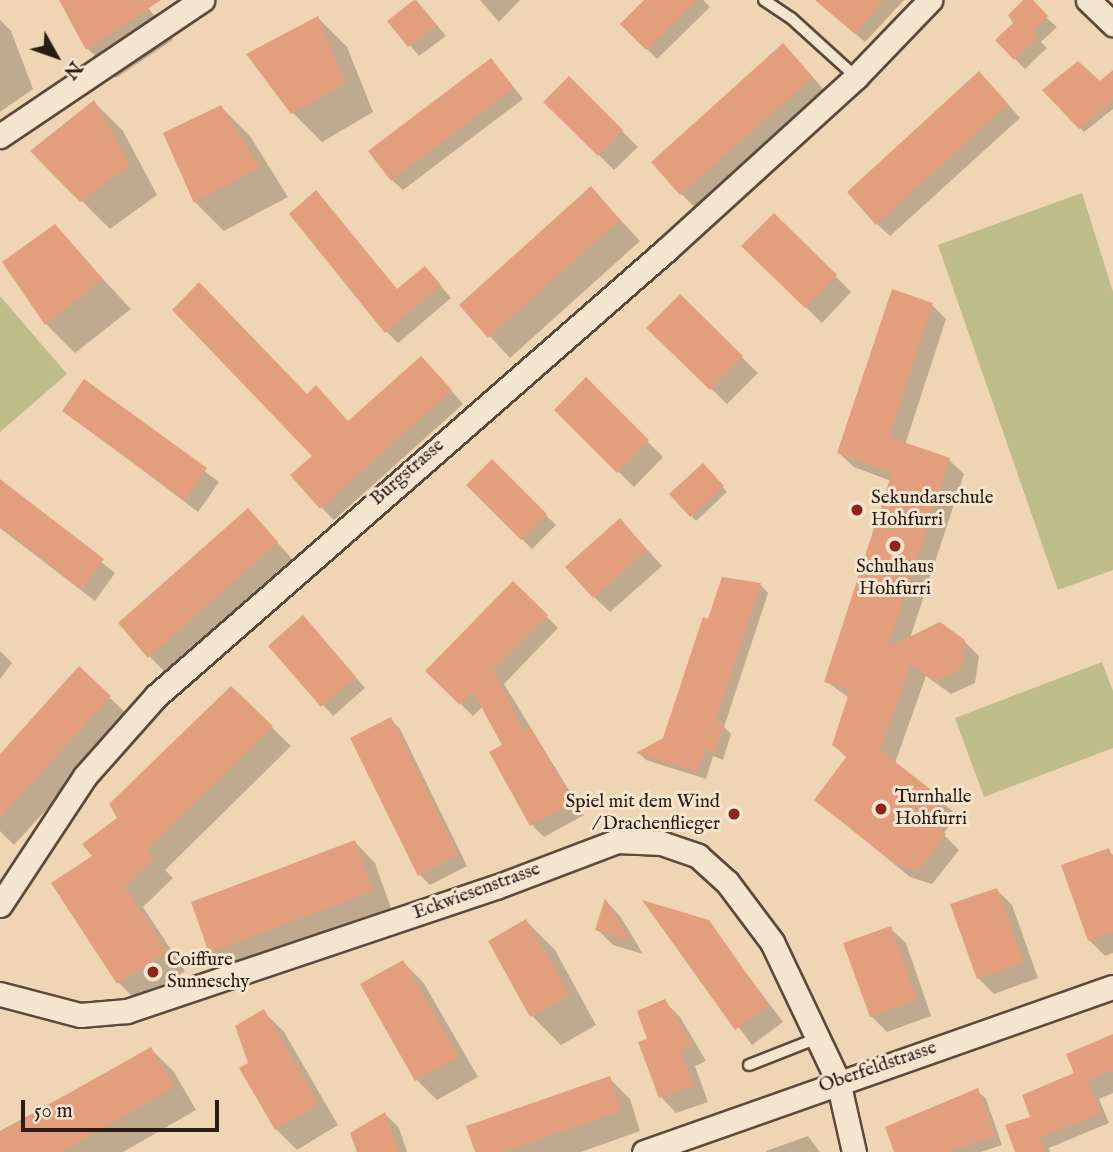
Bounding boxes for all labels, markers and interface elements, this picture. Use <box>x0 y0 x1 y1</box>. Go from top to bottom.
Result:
north arrow <box>21 21 91 91</box>
text: N <box>58 55 87 84</box>
street label: Burgstrasse <box>366 435 450 511</box>
place label: Sekundarschule Hohfurri <box>871 488 993 532</box>
marker: Sekundarschule Hohfurri <box>849 502 865 518</box>
marker: Schulhaus Hohfurri <box>887 538 903 554</box>
place label: Schulhaus Hohfurri <box>856 557 934 601</box>
place label: Turnhalle Hohfurri <box>895 787 972 831</box>
place label: Spiel mit dem Wind / Drachenflieger <box>565 792 720 836</box>
marker: Turnhalle Hohfurri <box>873 801 889 817</box>
marker: Spiel mit dem Wind / Drachenflieger <box>726 806 742 822</box>
street label: Eckwiesenstrasse <box>410 858 544 926</box>
place label: Coiffure Sunneschy <box>167 950 250 994</box>
marker: Coiffure Sunneschy <box>145 964 161 980</box>
street label: Oberfeldstrasse <box>816 1037 940 1099</box>
scale bar <box>24 1086 222 1130</box>
text: 50 m <box>34 1098 73 1125</box>

